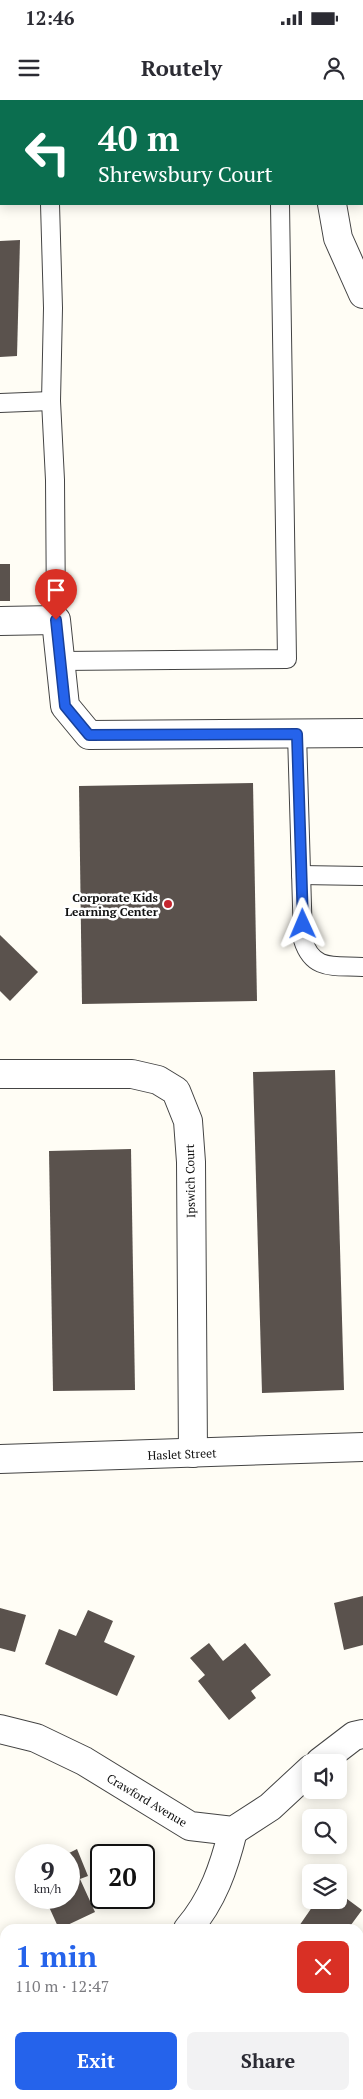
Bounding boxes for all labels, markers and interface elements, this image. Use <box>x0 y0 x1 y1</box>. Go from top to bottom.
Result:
text: 12:46 <box>25 5 74 30</box>
text: Routely <box>141 53 222 82</box>
icon: menu <box>15 54 43 82</box>
icon: person <box>320 54 348 82</box>
text: 40 m <box>98 115 179 161</box>
icon: left <box>15 120 80 185</box>
text: Shrewsbury Court <box>98 159 273 188</box>
pin <box>35 569 77 620</box>
icon: arrive <box>42 576 70 604</box>
place label: Corporate Kids Learning Center <box>65 890 159 919</box>
position arrow <box>276 897 328 949</box>
marker: Corporate Kids Learning Center <box>162 898 174 910</box>
street label: Ipswich Court <box>182 1143 198 1218</box>
street label: Haslet Street <box>147 1445 217 1463</box>
map controls <box>302 1754 347 1909</box>
button: sound <box>302 1754 347 1799</box>
street label: Crawford Avenue <box>104 1770 190 1830</box>
button: search <box>302 1809 347 1854</box>
speed limit sign: 20 <box>90 1844 155 1909</box>
text: 9 <box>40 1854 55 1887</box>
button: layers <box>302 1864 347 1909</box>
text: km/h <box>34 1881 61 1896</box>
text: 1 min <box>15 1936 97 1976</box>
button: close <box>297 1941 349 1993</box>
text: 110 m · 12:47 <box>15 1975 109 1997</box>
button: Exit <box>15 2032 177 2090</box>
button: Share <box>187 2032 349 2090</box>

